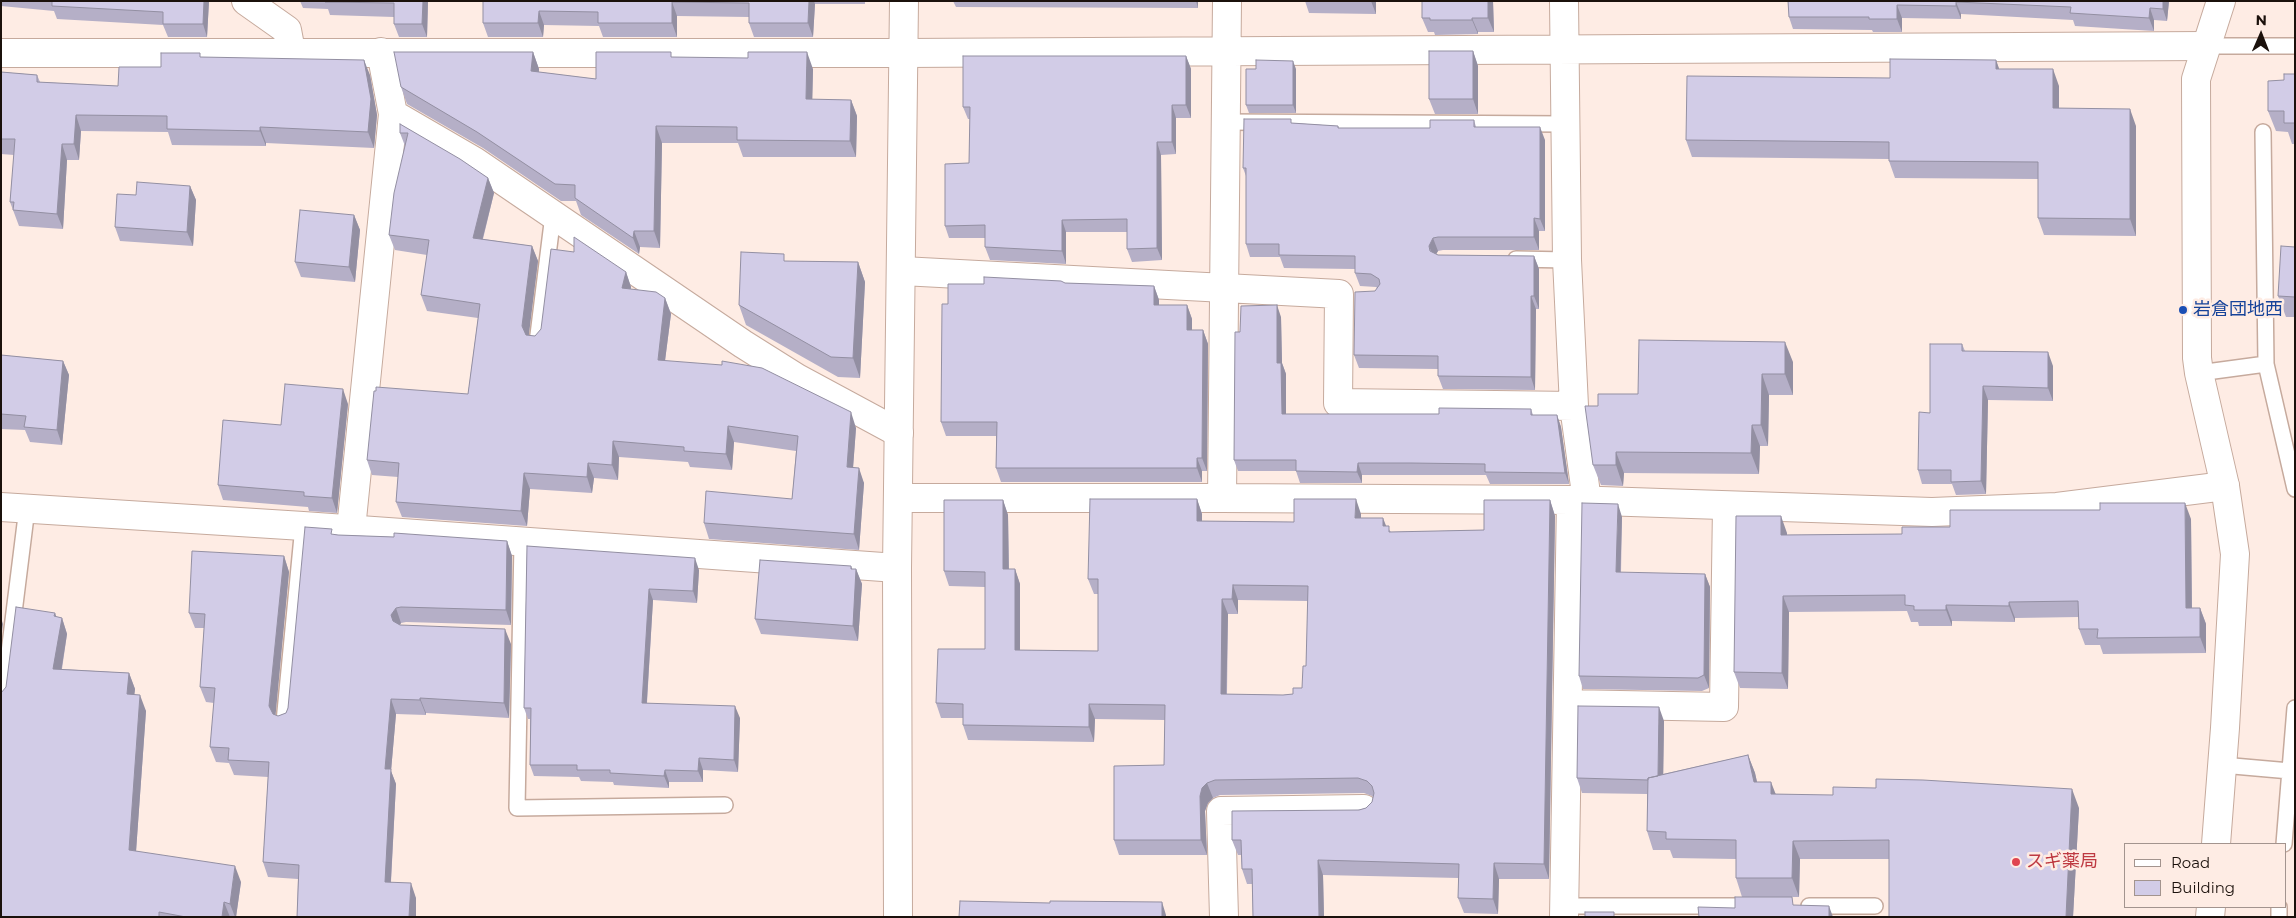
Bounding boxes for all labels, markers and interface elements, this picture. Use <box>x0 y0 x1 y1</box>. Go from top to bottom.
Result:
north arrow <box>2236 10 2286 60</box>
text: N <box>2255 11 2267 29</box>
place label: 岩倉団地西 <box>2193 299 2283 321</box>
marker: 岩倉団地西 <box>2177 304 2189 316</box>
legend <box>2124 843 2286 908</box>
place label: スギ薬局 <box>2026 851 2098 873</box>
text: Road <box>2171 853 2210 872</box>
marker: スギ薬局 <box>2010 856 2022 868</box>
text: Building <box>2171 878 2235 897</box>

